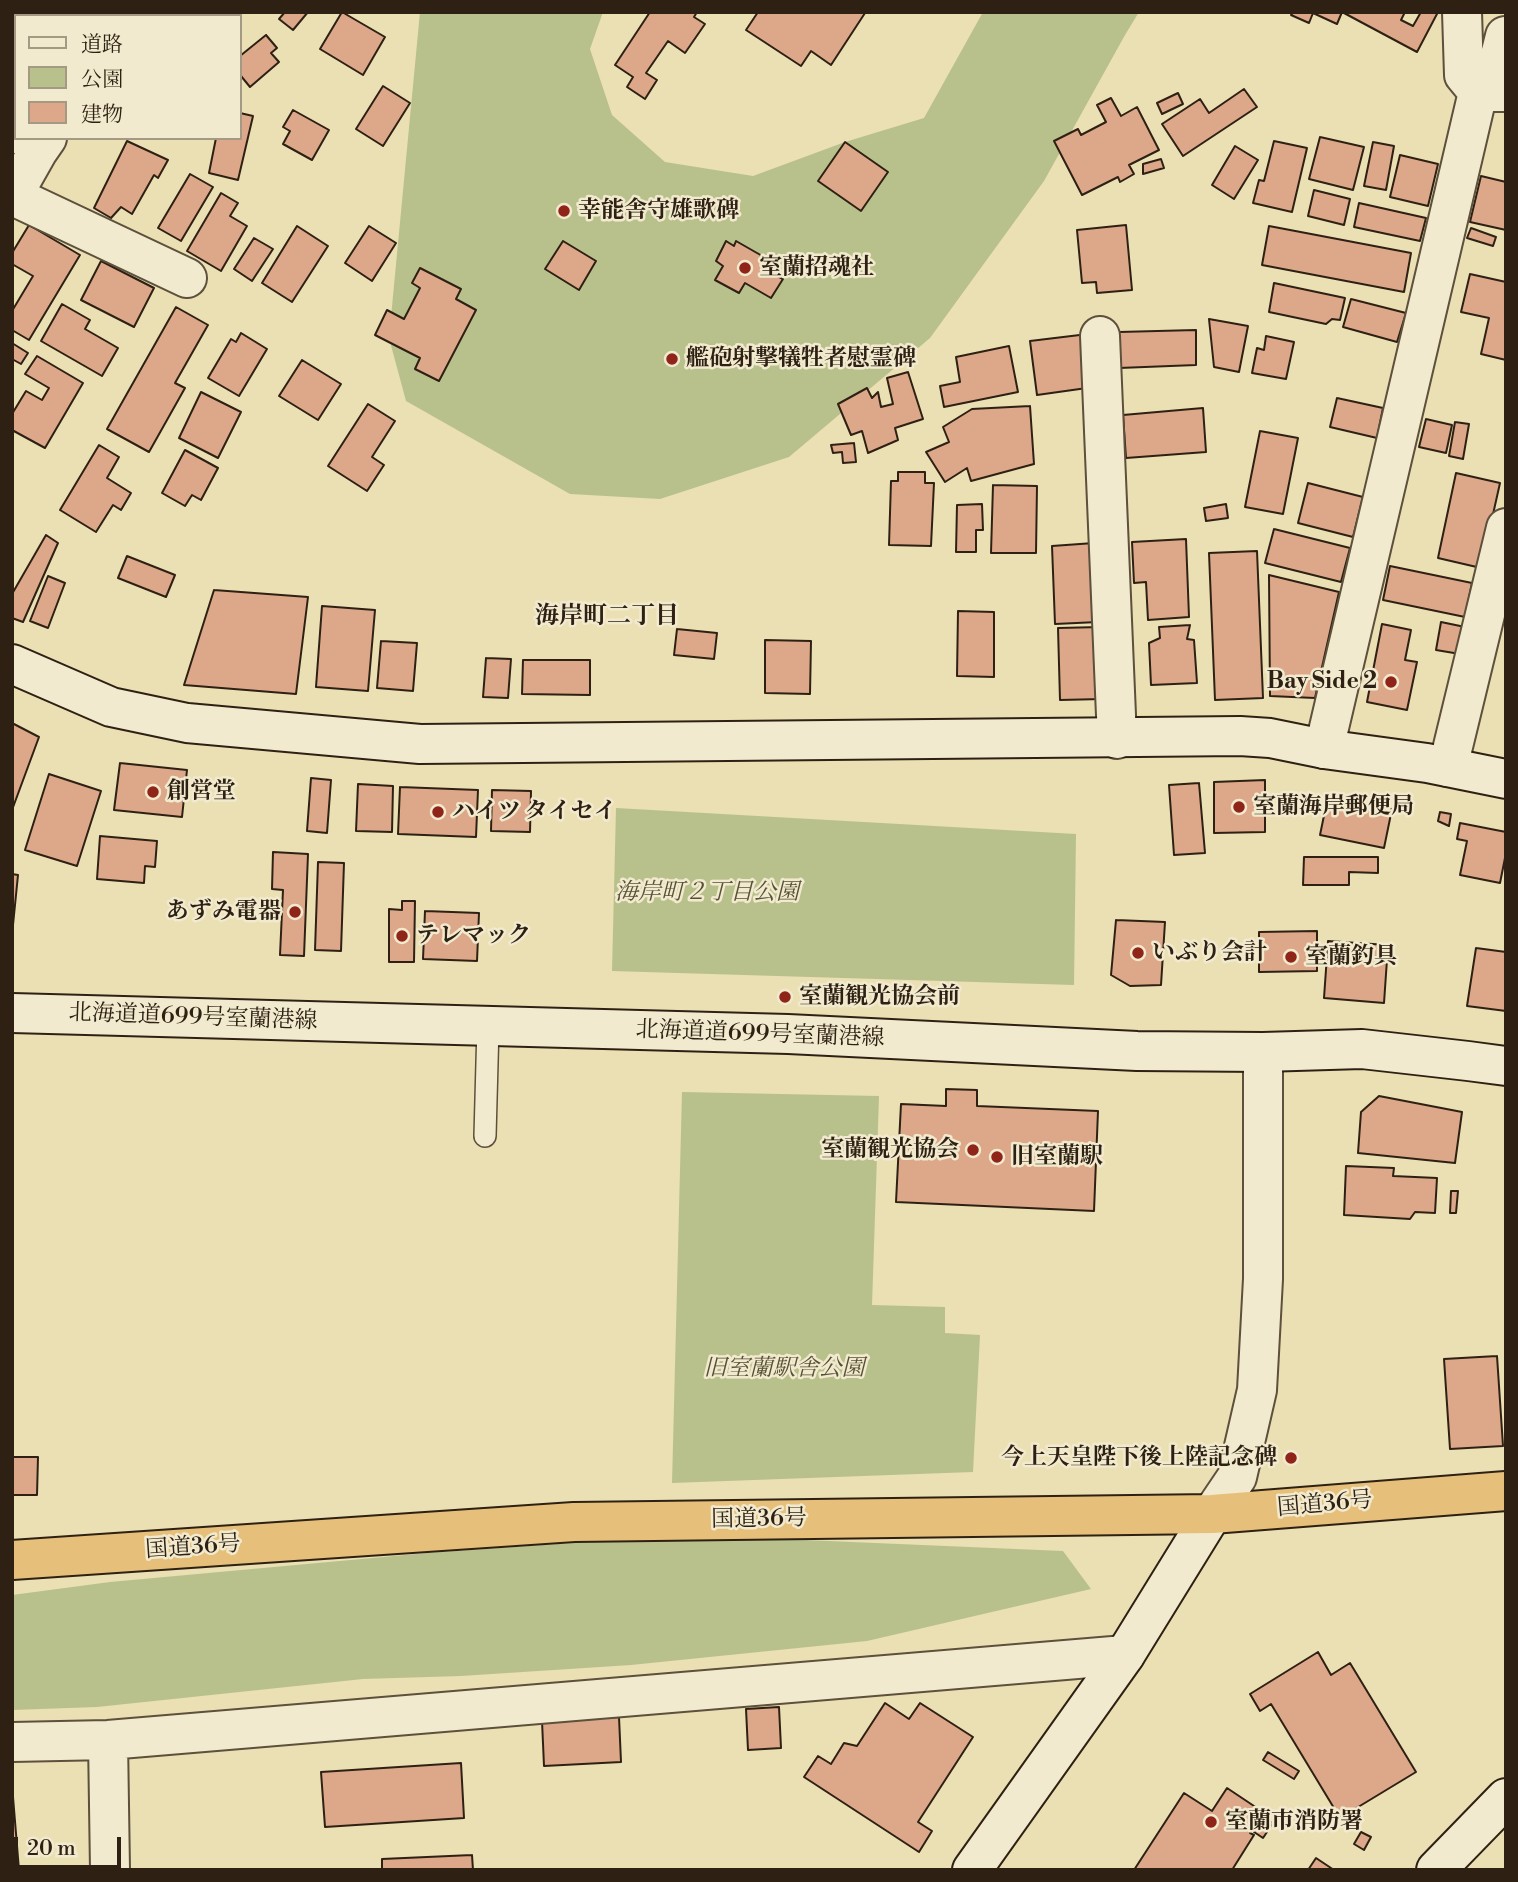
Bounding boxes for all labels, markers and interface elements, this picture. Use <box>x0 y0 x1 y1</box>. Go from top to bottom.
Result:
legend <box>14 14 242 140</box>
text: 道路 <box>81 32 123 58</box>
text: 公園 <box>81 67 123 93</box>
text: 建物 <box>81 102 123 128</box>
place label: 幸能舎守雄歌碑 <box>578 197 739 225</box>
marker: 幸能舎守雄歌碑 <box>556 203 572 219</box>
place label: 室蘭招魂社 <box>759 254 874 282</box>
marker: 室蘭招魂社 <box>737 260 753 276</box>
place label: 艦砲射撃犠牲者慰霊碑 <box>686 345 916 373</box>
marker: 艦砲射撃犠牲者慰霊碑 <box>664 351 680 367</box>
district label: 海岸町二丁目 <box>535 603 679 631</box>
place label: Bay Side 2 <box>1267 668 1377 696</box>
marker: Bay Side 2 <box>1383 674 1399 690</box>
place label: 創営堂 <box>167 778 236 806</box>
marker: 創営堂 <box>145 784 161 800</box>
place label: 室蘭海岸郵便局 <box>1253 793 1414 821</box>
place label: ハイツ タイセイ <box>452 798 617 826</box>
marker: 室蘭海岸郵便局 <box>1231 799 1247 815</box>
marker: ハイツ タイセイ <box>430 804 446 820</box>
park label: 海岸町２丁目公園 <box>615 879 799 907</box>
place label: あずみ電器 <box>166 898 281 926</box>
marker: あずみ電器 <box>287 904 303 920</box>
place label: テレマック <box>416 922 531 950</box>
marker: テレマック <box>394 928 410 944</box>
place label: いぶり会計 <box>1152 939 1267 967</box>
place label: 室蘭釣具 <box>1305 943 1397 971</box>
marker: いぶり会計 <box>1130 945 1146 961</box>
marker: 室蘭釣具 <box>1283 949 1299 965</box>
place label: 室蘭観光協会前 <box>799 983 960 1011</box>
marker: 室蘭観光協会前 <box>777 989 793 1005</box>
street label: 北海道道699号室蘭港線 <box>68 1000 318 1036</box>
street label: 北海道道699号室蘭港線 <box>635 1017 885 1053</box>
place label: 室蘭観光協会 <box>821 1136 959 1164</box>
marker: 室蘭観光協会 <box>965 1142 981 1158</box>
place label: 旧室蘭駅 <box>1011 1143 1103 1171</box>
marker: 旧室蘭駅 <box>989 1149 1005 1165</box>
park label: 旧室蘭駅舎公園 <box>704 1355 864 1383</box>
place label: 今上天皇陛下後上陸記念碑 <box>1001 1444 1277 1472</box>
marker: 今上天皇陛下後上陸記念碑 <box>1283 1450 1299 1466</box>
street label: 国道36号 <box>1276 1487 1374 1523</box>
street label: 国道36号 <box>711 1505 807 1535</box>
street label: 国道36号 <box>144 1531 242 1565</box>
place label: 室蘭市消防署 <box>1225 1808 1363 1836</box>
marker: 室蘭市消防署 <box>1203 1814 1219 1830</box>
scale bar <box>18 1822 124 1866</box>
text: 20 m <box>27 1836 76 1862</box>

